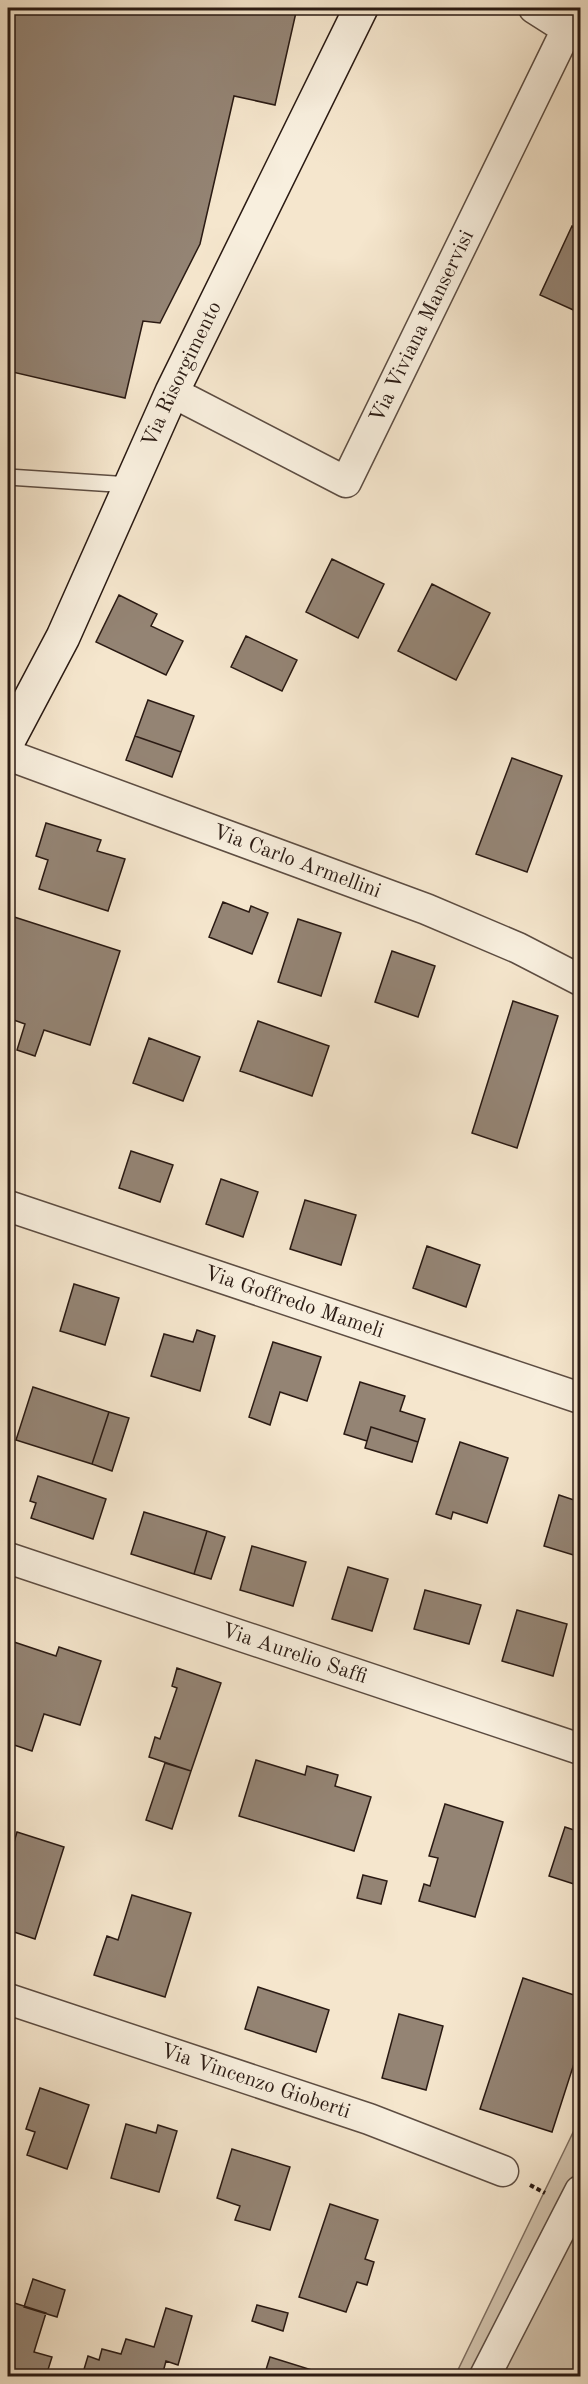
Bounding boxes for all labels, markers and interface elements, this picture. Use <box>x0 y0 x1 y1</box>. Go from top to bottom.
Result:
street label: Via Viviana Manservisi <box>366 227 478 426</box>
street label: Via Risorgimento <box>138 298 225 450</box>
street label: Via Carlo Armellini <box>210 821 384 902</box>
street label: Via Goffredo Mameli <box>202 1262 387 1342</box>
street label: Via Aurelio Saffi <box>219 1620 370 1688</box>
street label: Via Vincenzo Gioberti <box>158 2040 353 2123</box>

